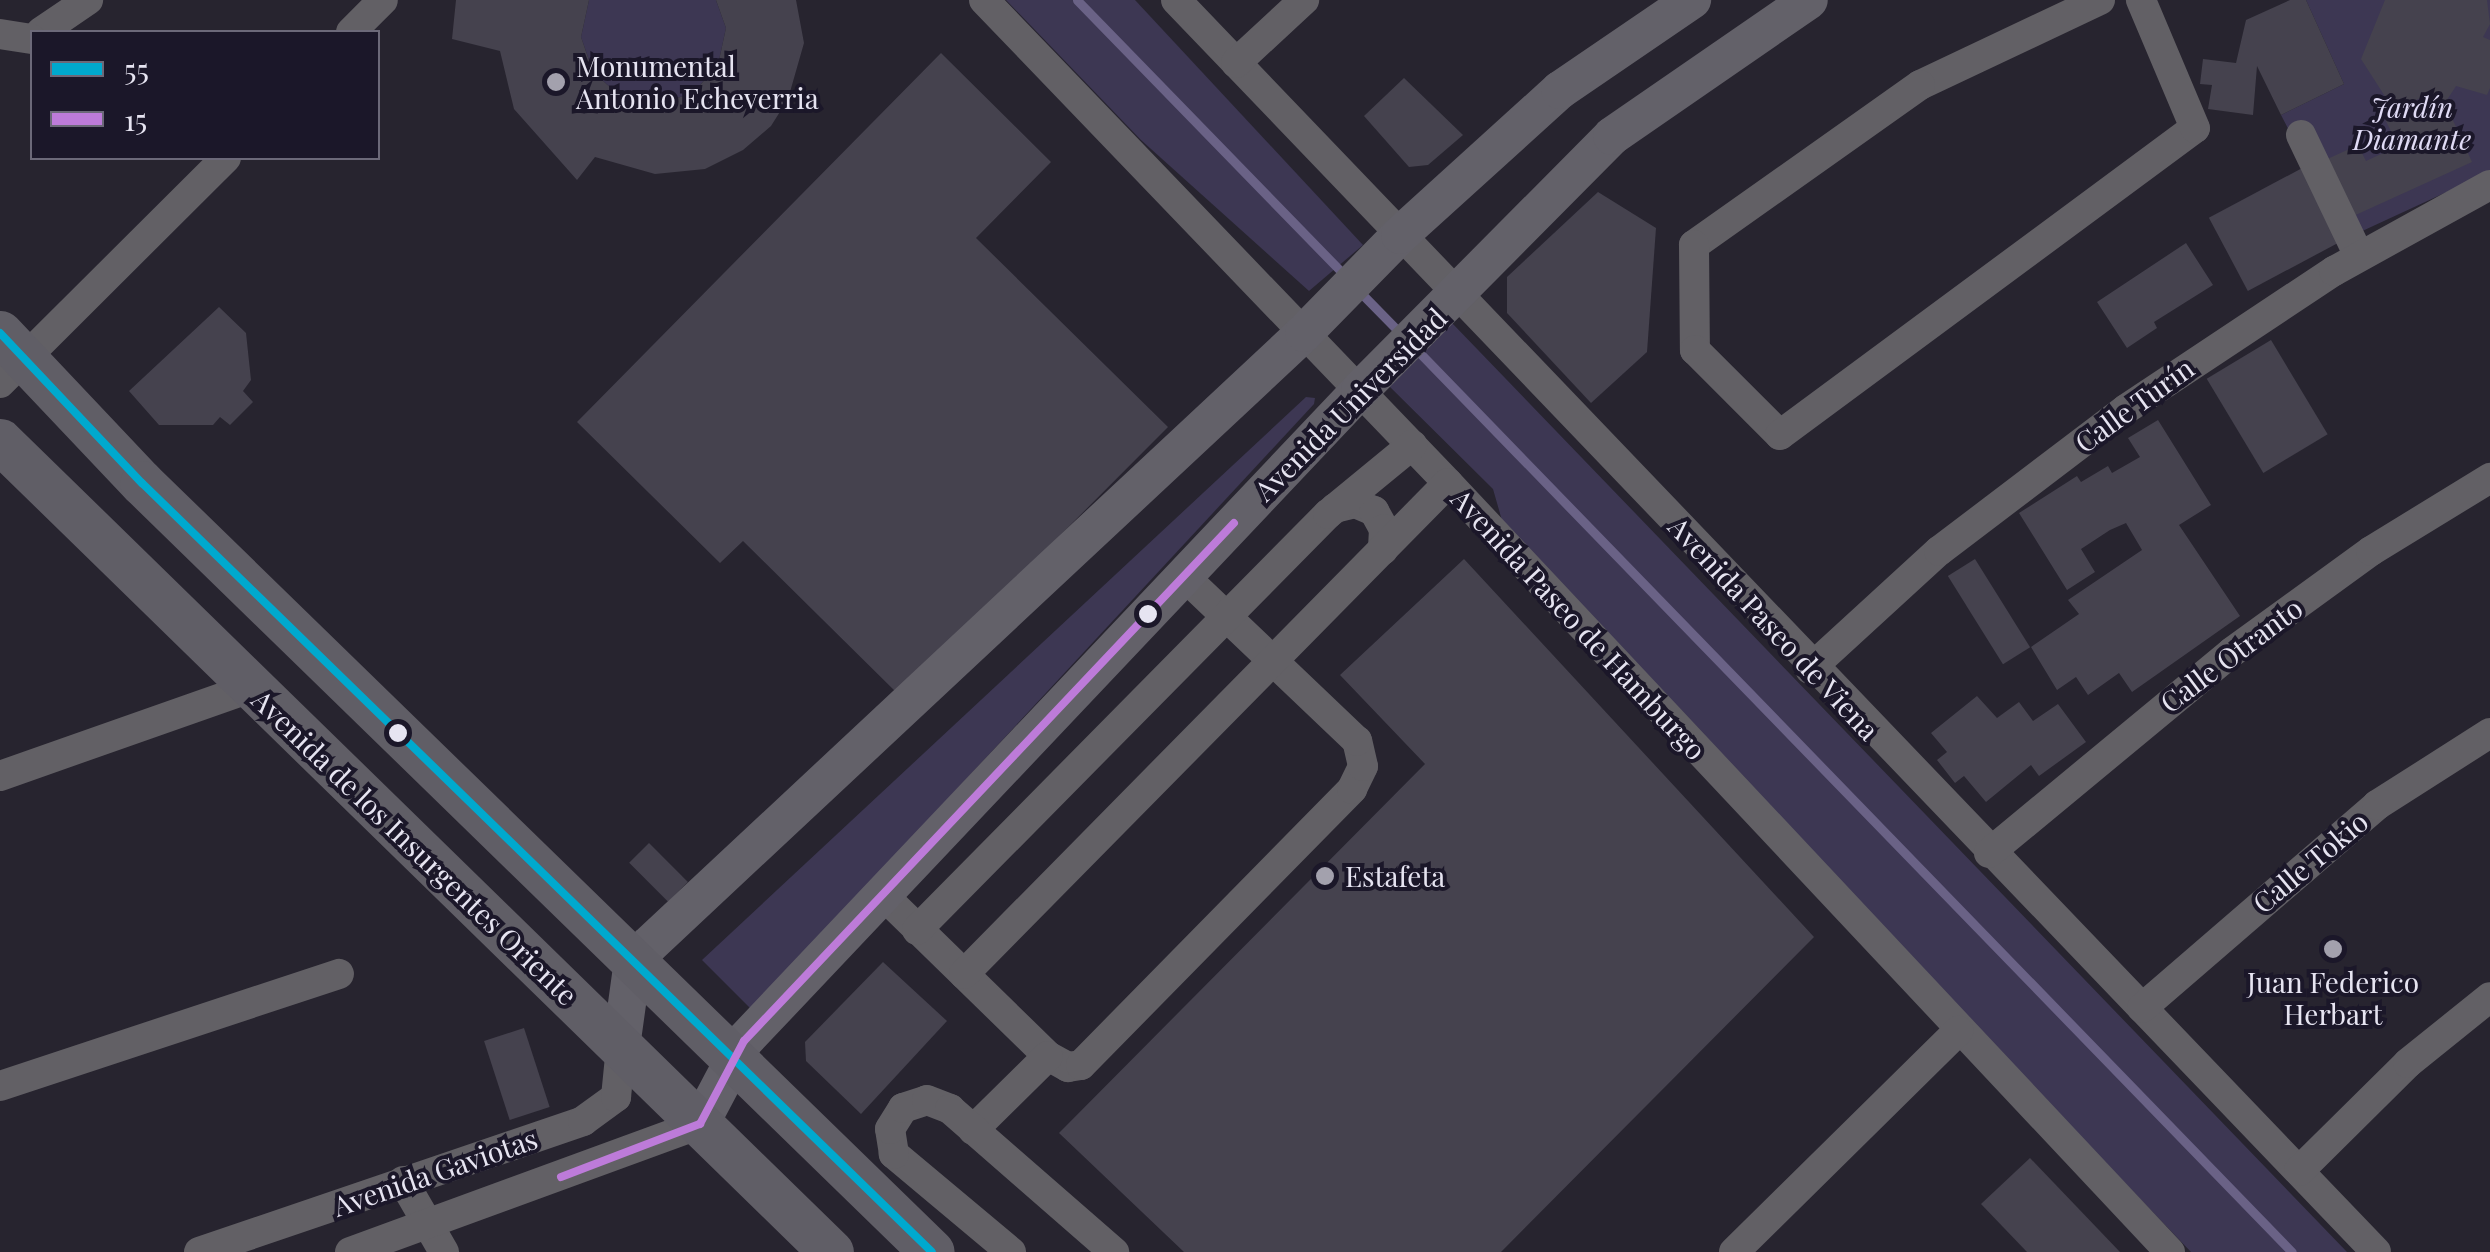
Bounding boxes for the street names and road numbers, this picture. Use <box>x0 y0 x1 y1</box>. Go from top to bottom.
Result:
street label: Avenida Universidad <box>1247 301 1453 507</box>
street label: Calle Turín <box>2068 351 2200 459</box>
street label: Avenida Paseo de Hamburgo <box>1445 482 1713 766</box>
street label: Avenida Paseo de Viena <box>1662 509 1886 747</box>
street label: Calle Otranto <box>2153 591 2309 719</box>
street label: Avenida de los Insurgentes Oriente <box>245 682 585 1012</box>
street label: Calle Tokio <box>2245 804 2375 920</box>
street label: Avenida Gaviotas <box>328 1121 542 1223</box>

